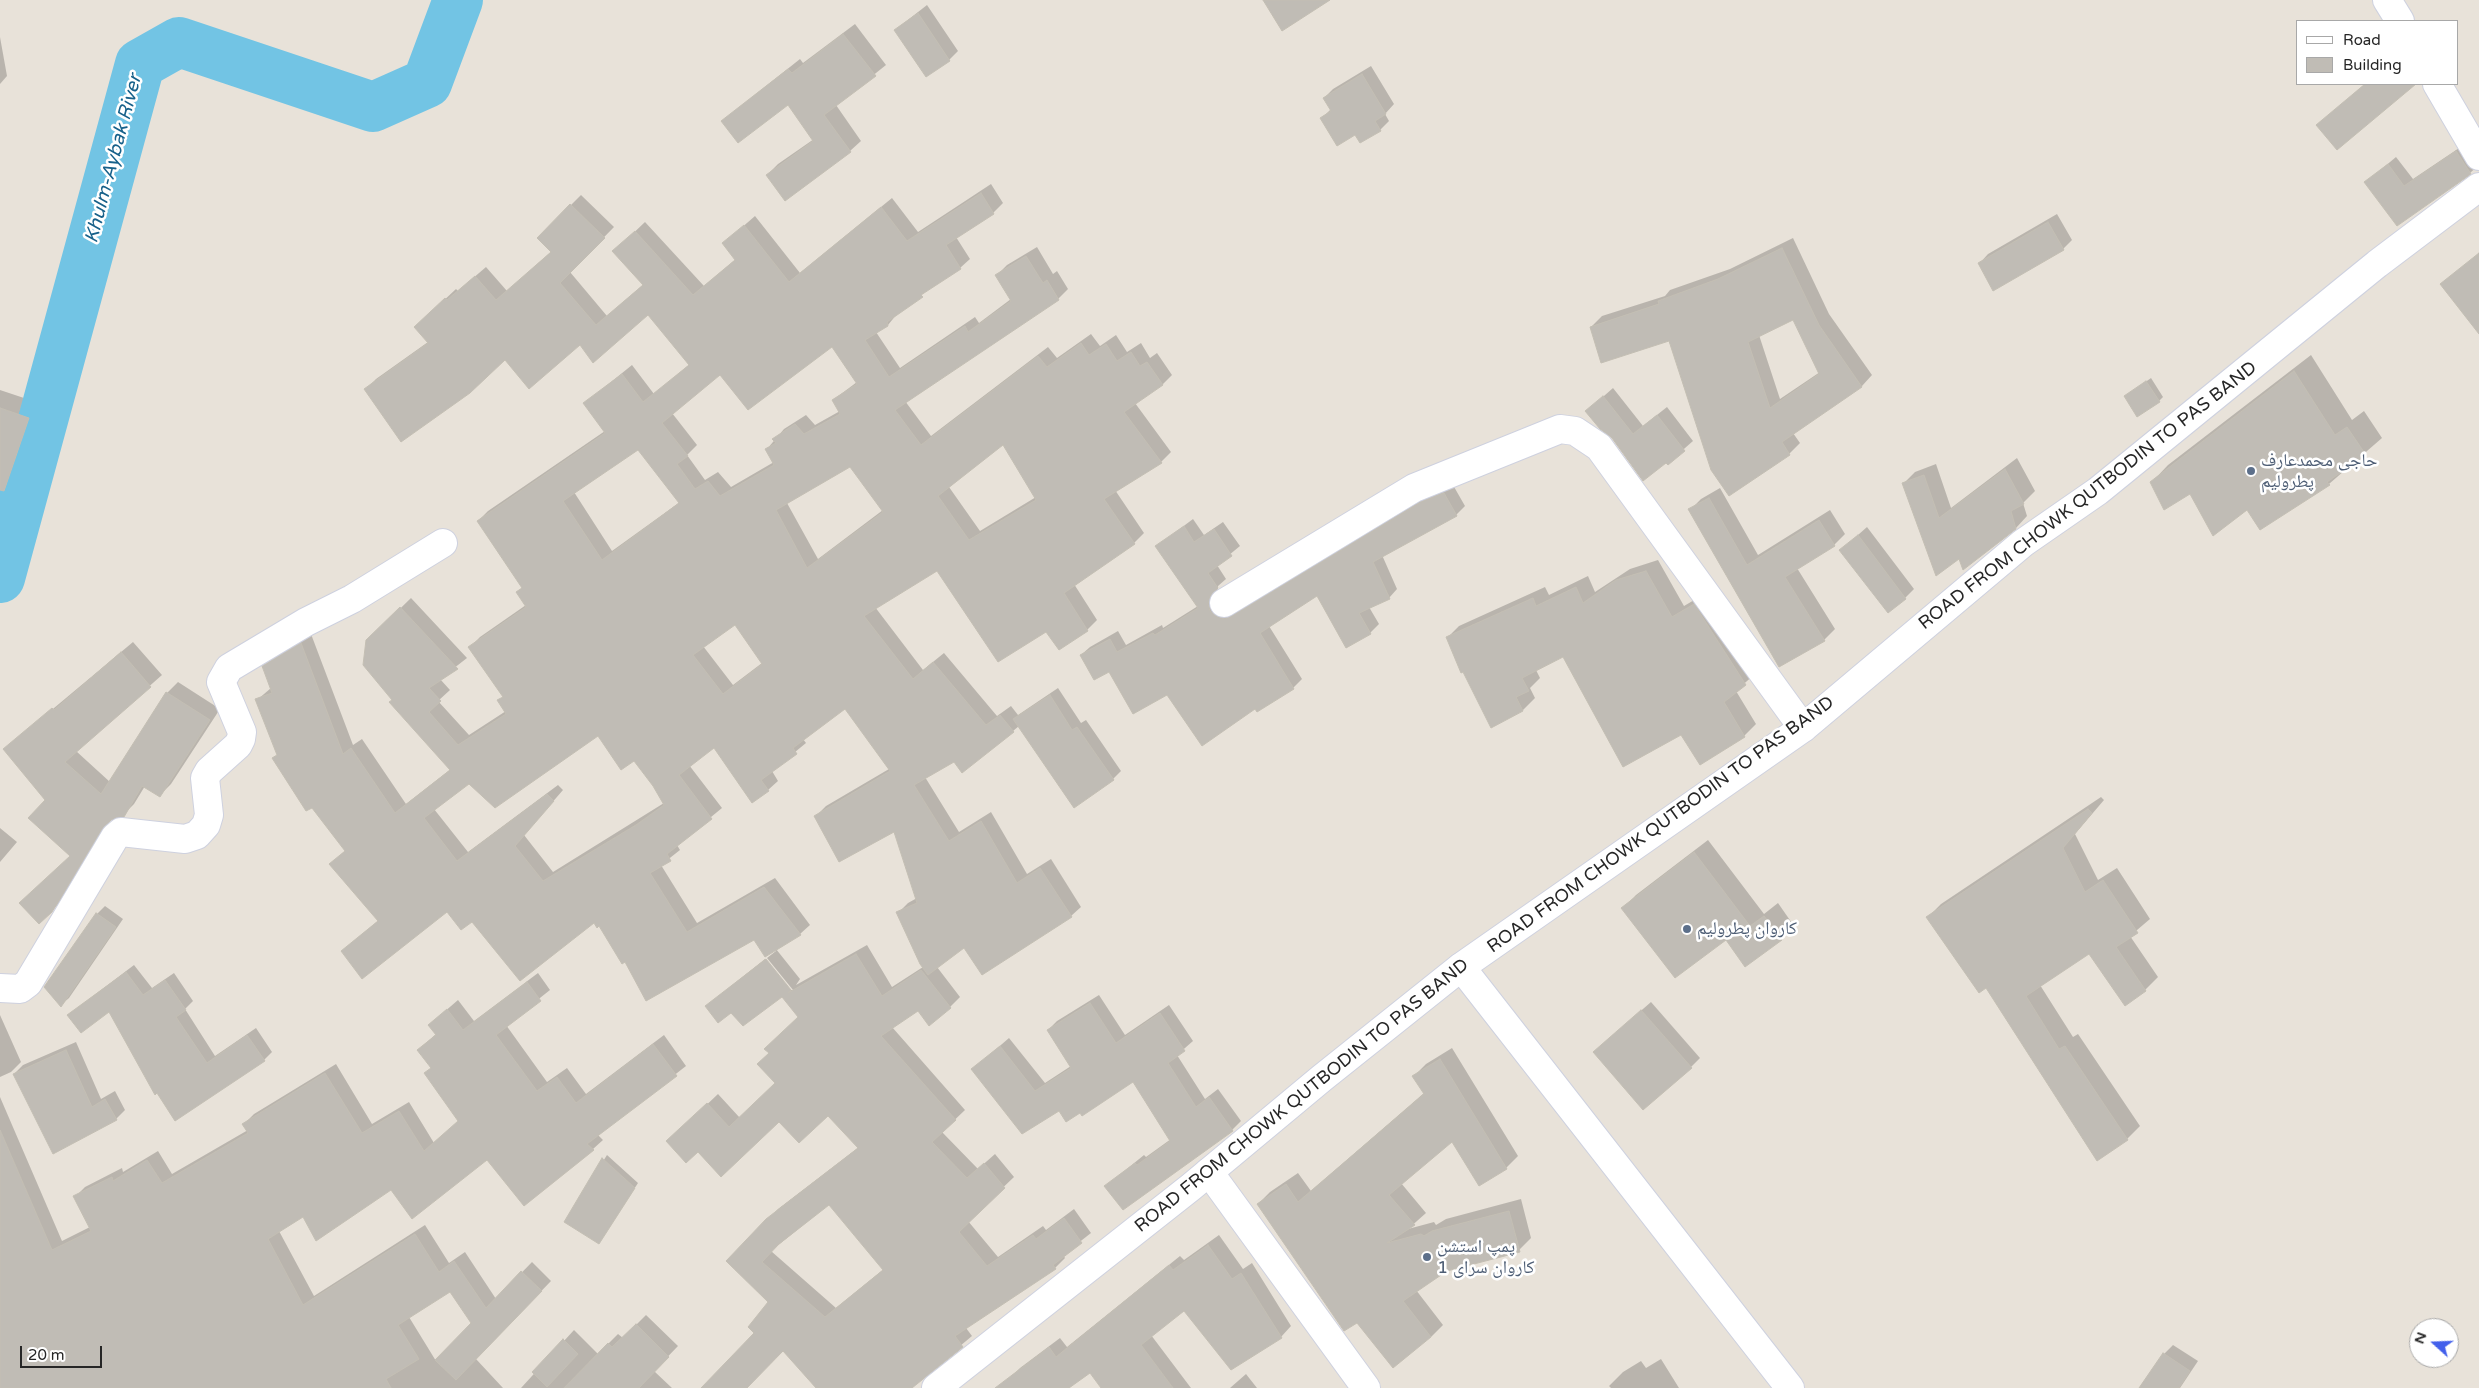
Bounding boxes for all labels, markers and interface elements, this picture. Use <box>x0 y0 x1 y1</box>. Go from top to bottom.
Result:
legend <box>2296 20 2459 85</box>
text: Road <box>2343 31 2381 49</box>
text: Building <box>2343 56 2402 74</box>
water label: Khulm-Aybak River <box>81 72 147 246</box>
street label: ROAD FROM CHOWK QUTBODIN TO PAS BAND <box>1915 357 2261 635</box>
place label: حاجی محمدعارف پطرولیم <box>2261 450 2378 492</box>
marker: حاجی محمدعارف پطرولیم <box>2245 465 2257 477</box>
street label: ROAD FROM CHOWK QUTBODIN TO PAS BAND <box>1483 692 1839 958</box>
place label: کاروان پطرولیم <box>1697 918 1797 940</box>
marker: کاروان پطرولیم <box>1681 923 1693 935</box>
street label: ROAD FROM CHOWK QUTBODIN TO PAS BAND <box>1131 954 1473 1238</box>
place label: پمپ استشن کاروان سرای 1 <box>1437 1236 1534 1278</box>
marker: پمپ استشن کاروان سرای 1 <box>1421 1251 1433 1263</box>
north arrow <box>2409 1318 2459 1368</box>
text: N <box>2410 1330 2430 1346</box>
scale bar <box>22 1336 105 1368</box>
text: 20 m <box>28 1346 65 1364</box>

